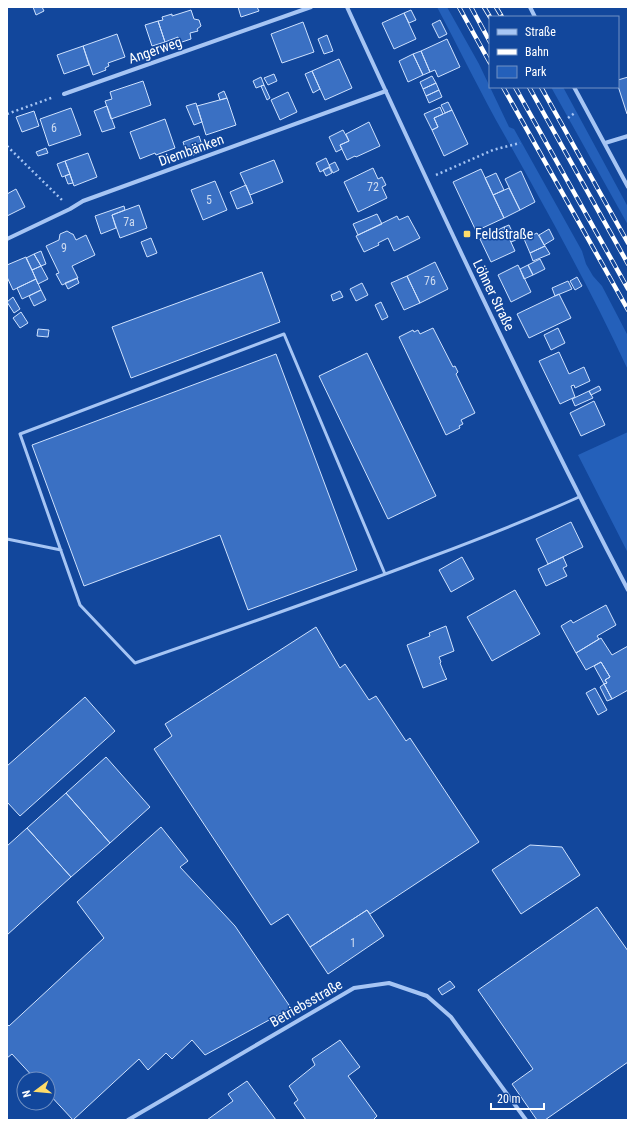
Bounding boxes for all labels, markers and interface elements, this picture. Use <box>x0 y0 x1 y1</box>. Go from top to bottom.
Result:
legend <box>489 16 619 88</box>
text: Straße <box>525 25 556 39</box>
street label: Angerweg <box>126 33 184 67</box>
text: Bahn <box>525 45 549 59</box>
text: Park <box>525 65 547 79</box>
house number: 6 <box>51 121 57 135</box>
street label: Diembänken <box>156 131 226 169</box>
house number: 72 <box>367 180 379 194</box>
house number: 5 <box>206 193 212 207</box>
house number: 7a <box>123 215 135 229</box>
place label: Feldstraße <box>475 226 534 242</box>
marker: Feldstraße <box>462 229 472 239</box>
house number: 9 <box>61 241 67 255</box>
street label: Löhner Straße <box>470 257 518 334</box>
house number: 76 <box>424 274 436 288</box>
house number: 1 <box>350 936 356 950</box>
street label: Betriebsstraße <box>267 976 345 1030</box>
north arrow <box>16 1071 56 1111</box>
scale bar <box>491 1085 544 1111</box>
text: N <box>20 1088 34 1099</box>
text: 20 m <box>497 1092 521 1106</box>

